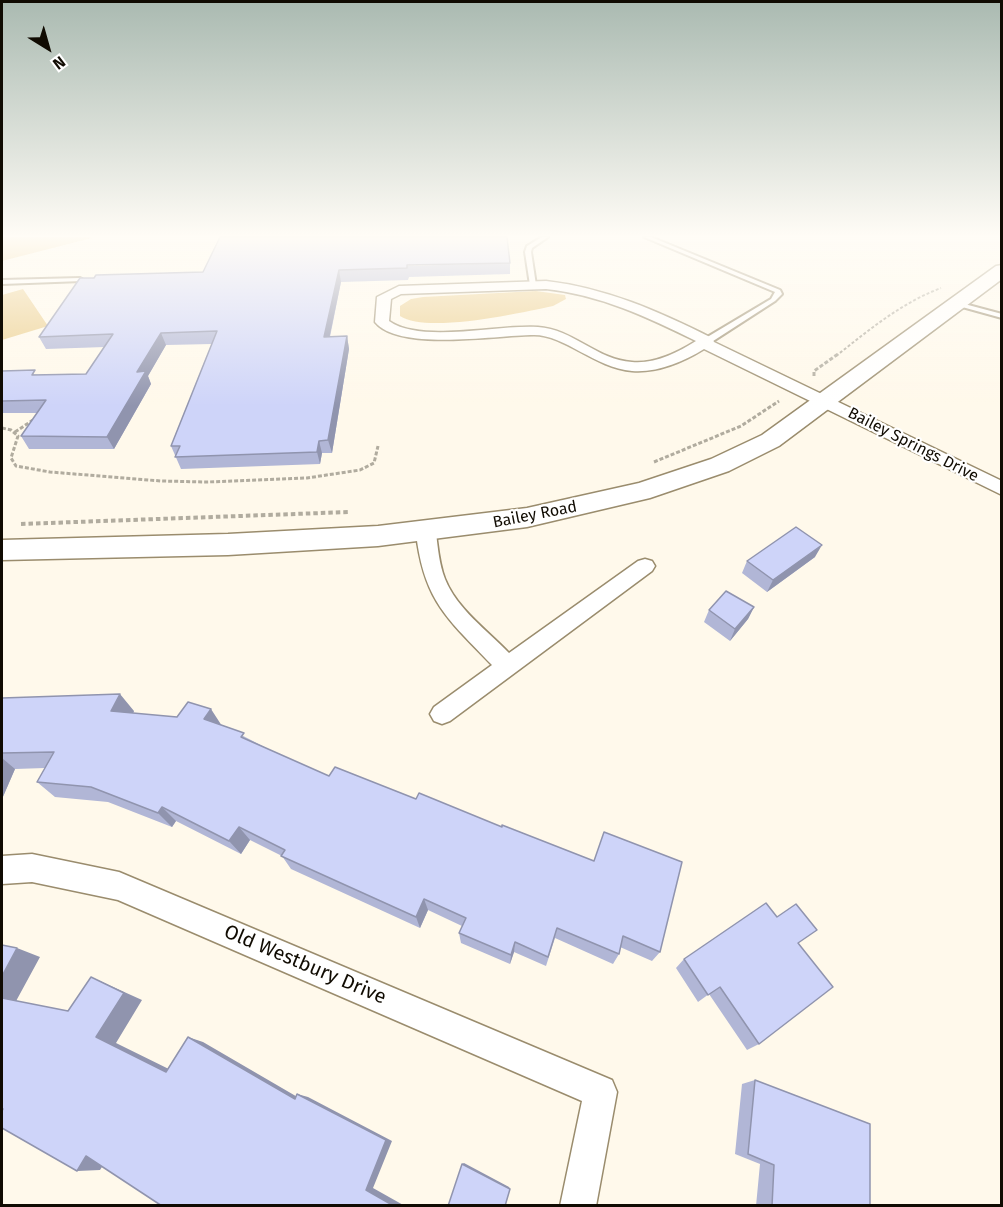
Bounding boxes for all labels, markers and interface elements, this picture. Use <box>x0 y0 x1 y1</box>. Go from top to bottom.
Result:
north arrow <box>18 18 78 78</box>
text: N <box>49 52 69 74</box>
street label: Bailey Springs Drive <box>844 404 982 486</box>
street label: Bailey Road <box>491 497 579 533</box>
street label: Old Westbury Drive <box>220 920 390 1010</box>

